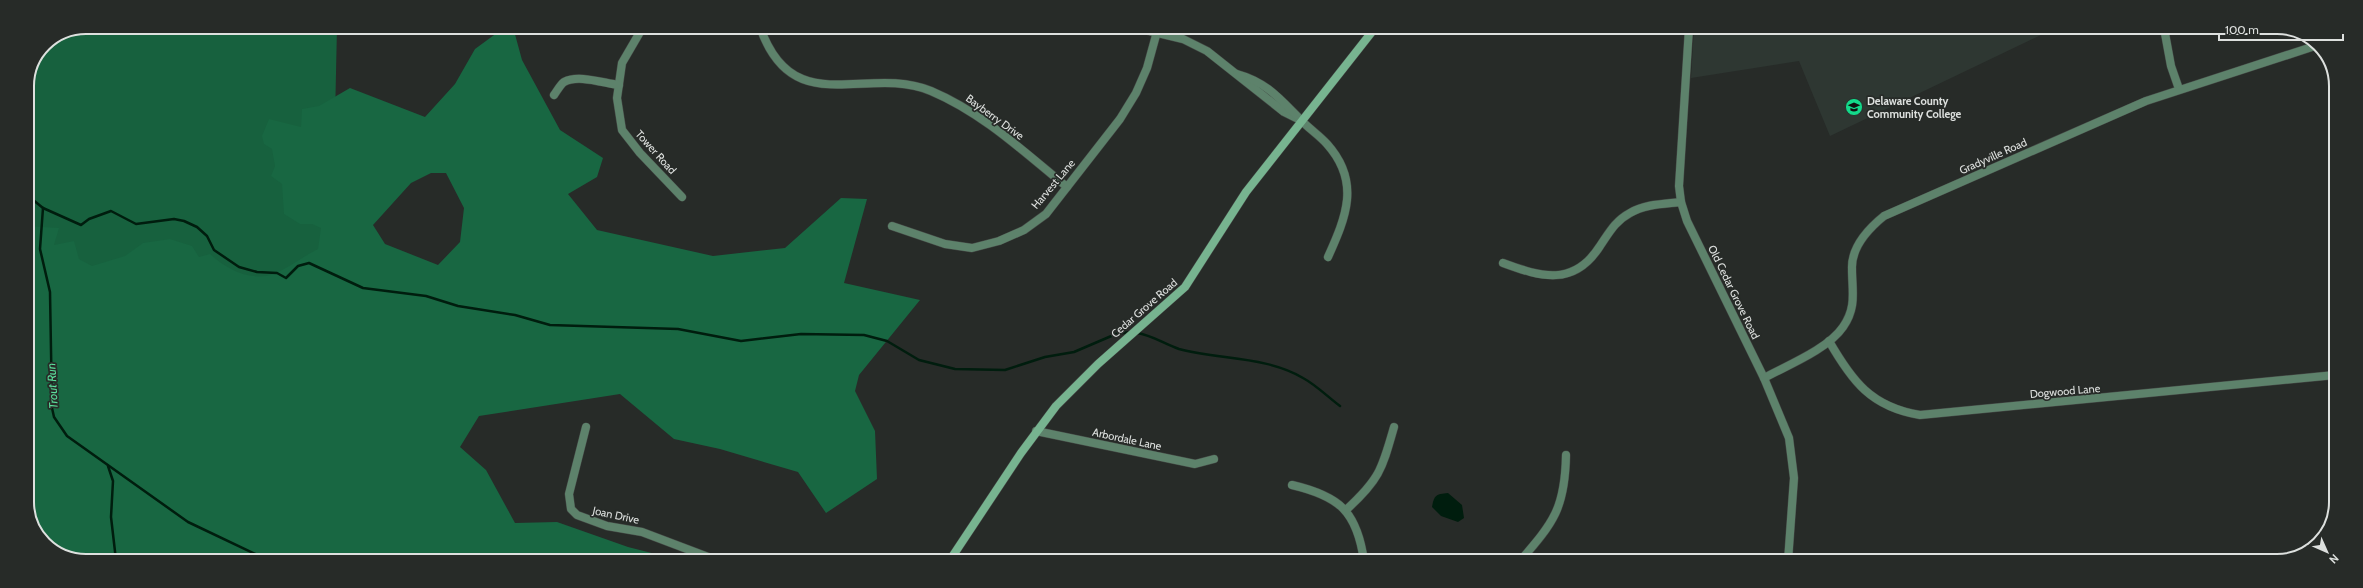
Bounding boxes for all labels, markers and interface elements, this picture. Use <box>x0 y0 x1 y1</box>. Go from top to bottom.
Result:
scale bar <box>2219 16 2343 42</box>
text: 100 m <box>2225 22 2259 37</box>
street label: Bayberry Drive <box>963 91 1027 143</box>
place label: Delaware County Community College <box>1867 94 1962 121</box>
school or university icon: Delaware County Community College <box>1844 97 1864 117</box>
street label: Tower Road <box>633 127 679 177</box>
street label: Gradyville Road <box>1957 135 2029 177</box>
street label: Harvest Lane <box>1028 156 1078 212</box>
street label: Old Cedar Grove Road <box>1705 243 1763 341</box>
street label: Cedar Grove Road <box>1108 275 1180 341</box>
water label: Trout Run <box>43 363 61 409</box>
street label: Dogwood Lane <box>2029 381 2101 401</box>
street label: Arbordale Lane <box>1091 425 1163 453</box>
street label: Joan Drive <box>590 503 641 527</box>
north arrow <box>2307 532 2347 572</box>
text: N <box>2326 551 2342 567</box>

